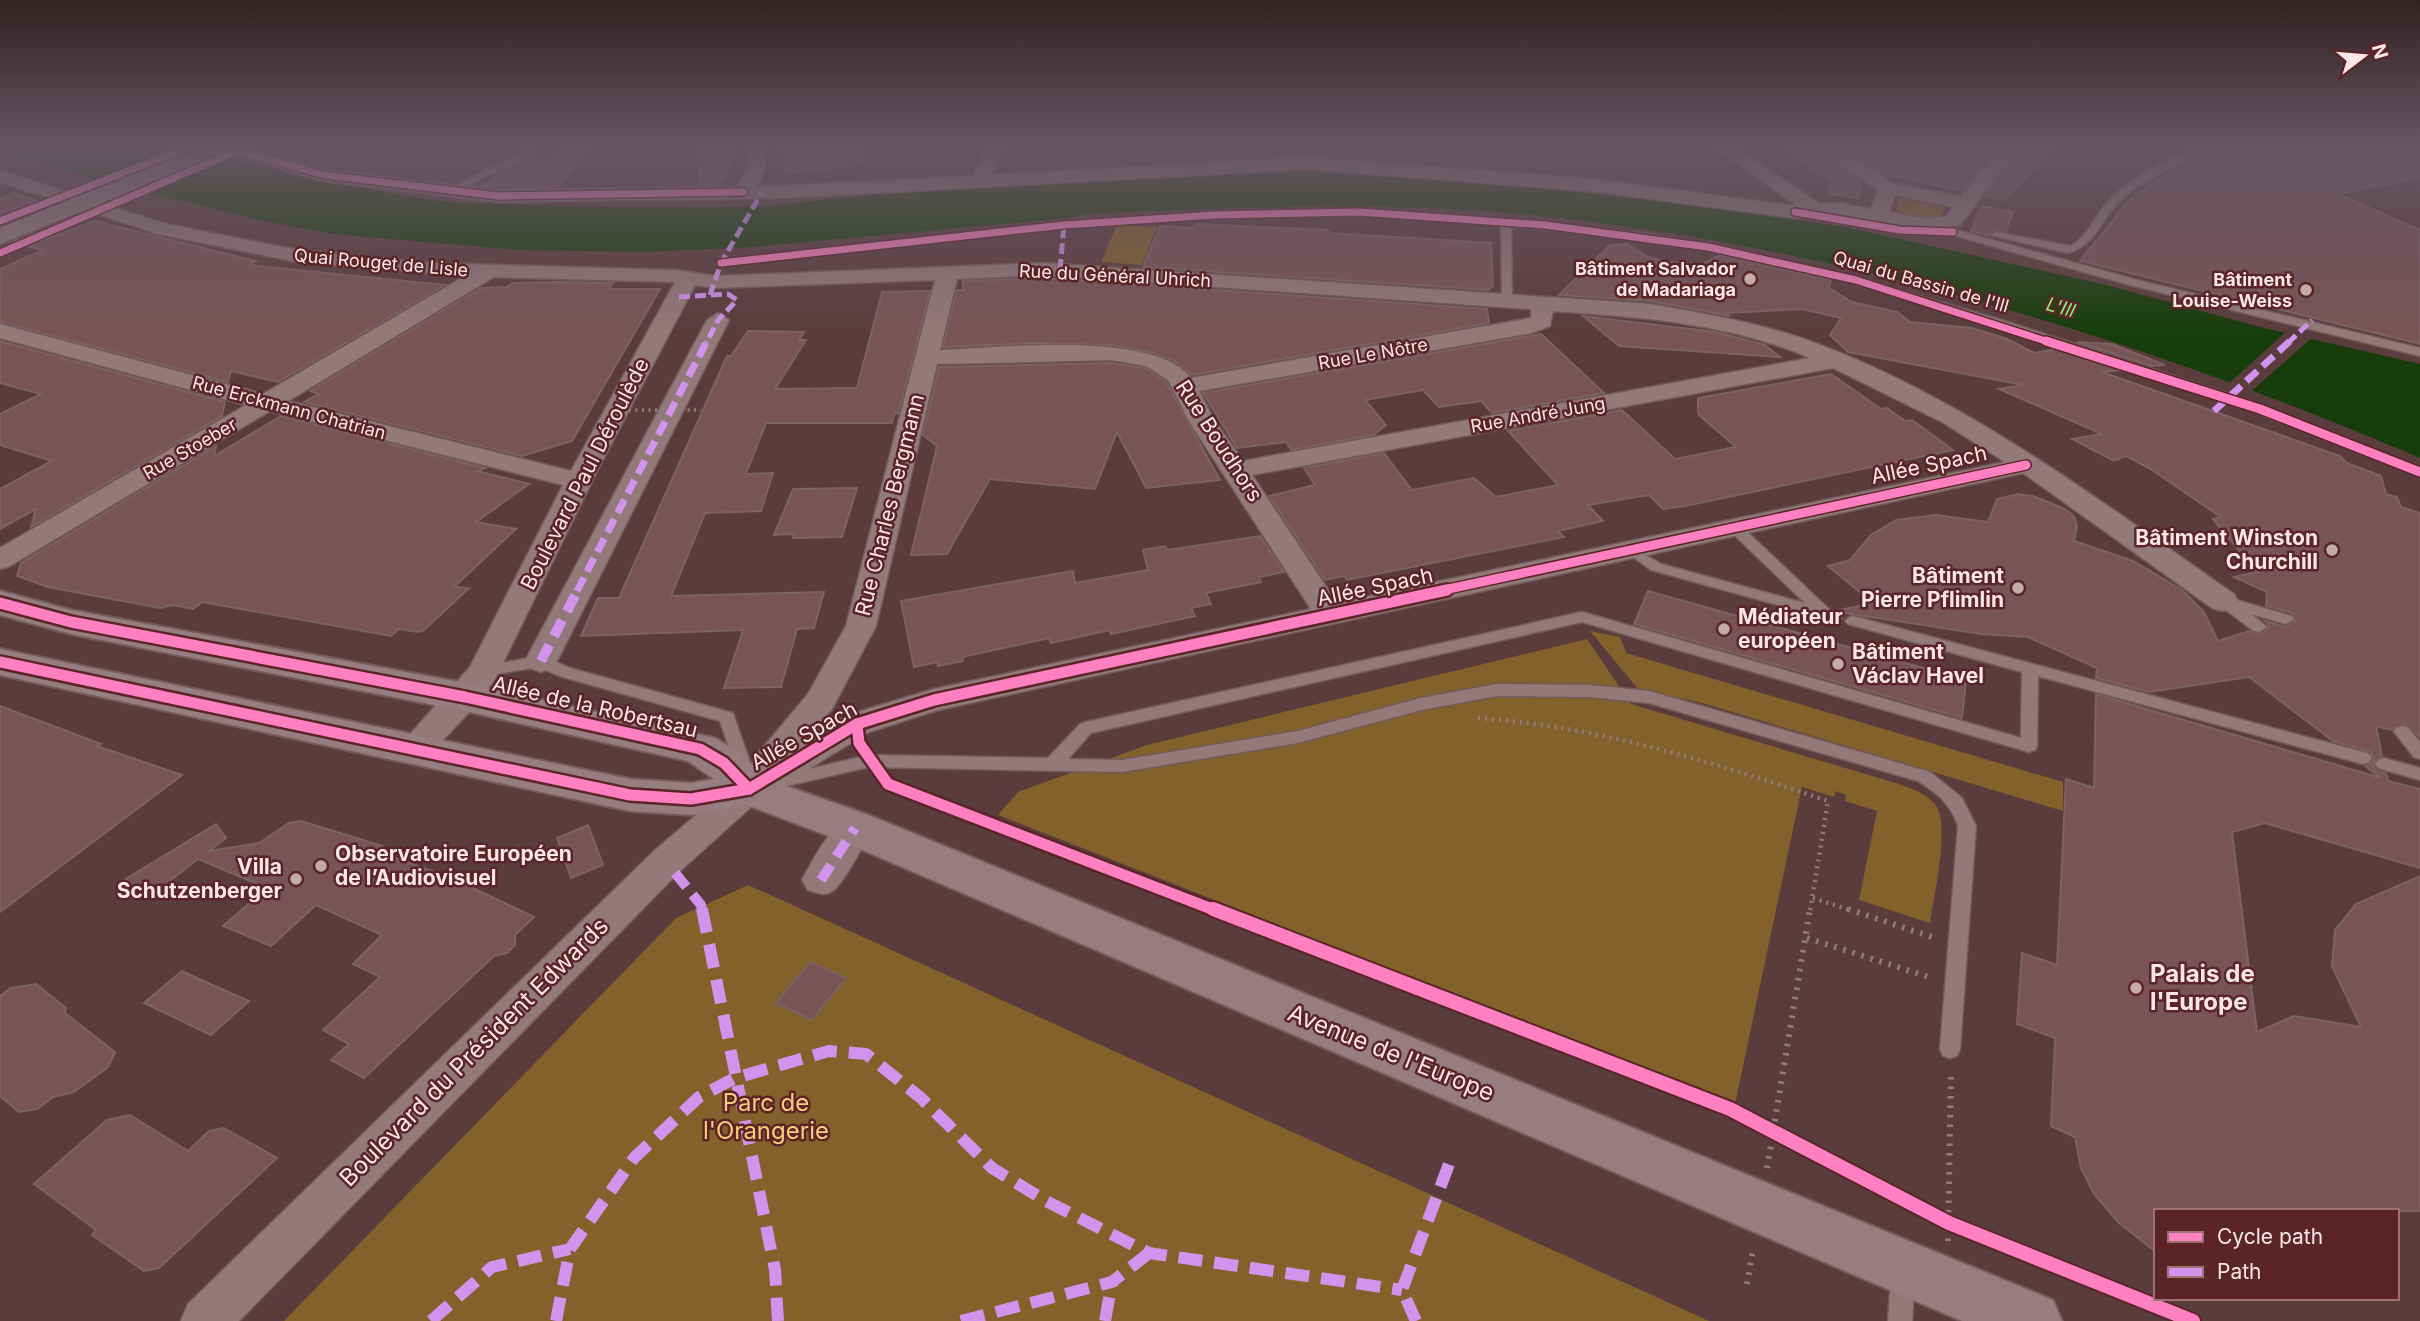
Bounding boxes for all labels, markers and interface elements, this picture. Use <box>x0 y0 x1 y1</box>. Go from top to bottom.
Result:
north arrow <box>2329 21 2399 91</box>
text: N <box>2367 41 2393 62</box>
street label: Quai Rouget de Lisle <box>293 244 469 281</box>
street label: Quai du Bassin de l'Ill <box>1831 246 2011 317</box>
place label: Bâtiment Salvador de Madariaga <box>1575 258 1736 300</box>
street label: Rue du Général Uhrich <box>1018 260 1212 291</box>
place label: Bâtiment Louise-Weiss <box>2172 269 2292 311</box>
marker: Bâtiment Salvador de Madariaga <box>1742 271 1758 287</box>
marker: Bâtiment Louise-Weiss <box>2298 282 2314 298</box>
water label: L'Ill <box>2044 292 2078 323</box>
street label: Rue Le Nôtre <box>1317 334 1429 373</box>
street label: Boulevard Paul Déroulède <box>515 354 654 594</box>
street label: Rue Erckmann Chatrian <box>190 372 388 443</box>
street label: Rue Boudhors <box>1171 375 1268 506</box>
street label: Rue Charles Bergmann <box>850 391 929 618</box>
street label: Rue André Jung <box>1469 392 1607 437</box>
street label: Rue Stoeber <box>139 413 240 484</box>
street label: Allée Spach <box>1869 440 1989 489</box>
place label: Bâtiment Winston Churchill <box>2135 525 2318 574</box>
marker: Bâtiment Winston Churchill <box>2324 542 2340 558</box>
street label: Allée Spach <box>1315 562 1435 611</box>
place label: Bâtiment Pierre Pflimlin <box>1861 563 2004 612</box>
marker: Bâtiment Pierre Pflimlin <box>2010 580 2026 596</box>
place label: Médiateur européen <box>1738 604 1843 653</box>
marker: Médiateur européen <box>1716 621 1732 637</box>
place label: Bâtiment Václav Havel <box>1852 639 1984 688</box>
marker: Bâtiment Václav Havel <box>1830 656 1846 672</box>
street label: Allée de la Robertsau <box>490 671 700 742</box>
street label: Allée Spach <box>746 696 861 775</box>
place label: Observatoire Européen de l’Audiovisuel <box>335 841 572 890</box>
place label: Villa Schutzenberger <box>117 854 282 903</box>
marker: Observatoire Européen de l’Audiovisuel <box>313 858 329 874</box>
marker: Villa Schutzenberger <box>288 871 304 887</box>
street label: Boulevard du Président Edwards <box>333 911 614 1192</box>
place label: Palais de l'Europe <box>2150 959 2255 1016</box>
marker: Palais de l'Europe <box>2128 980 2144 996</box>
street label: Avenue de l'Europe <box>1284 998 1499 1107</box>
park label: Parc de l'Orangerie <box>703 1088 829 1145</box>
legend <box>2154 1209 2399 1300</box>
text: Cycle path <box>2217 1224 2323 1249</box>
text: Path <box>2217 1259 2262 1284</box>

